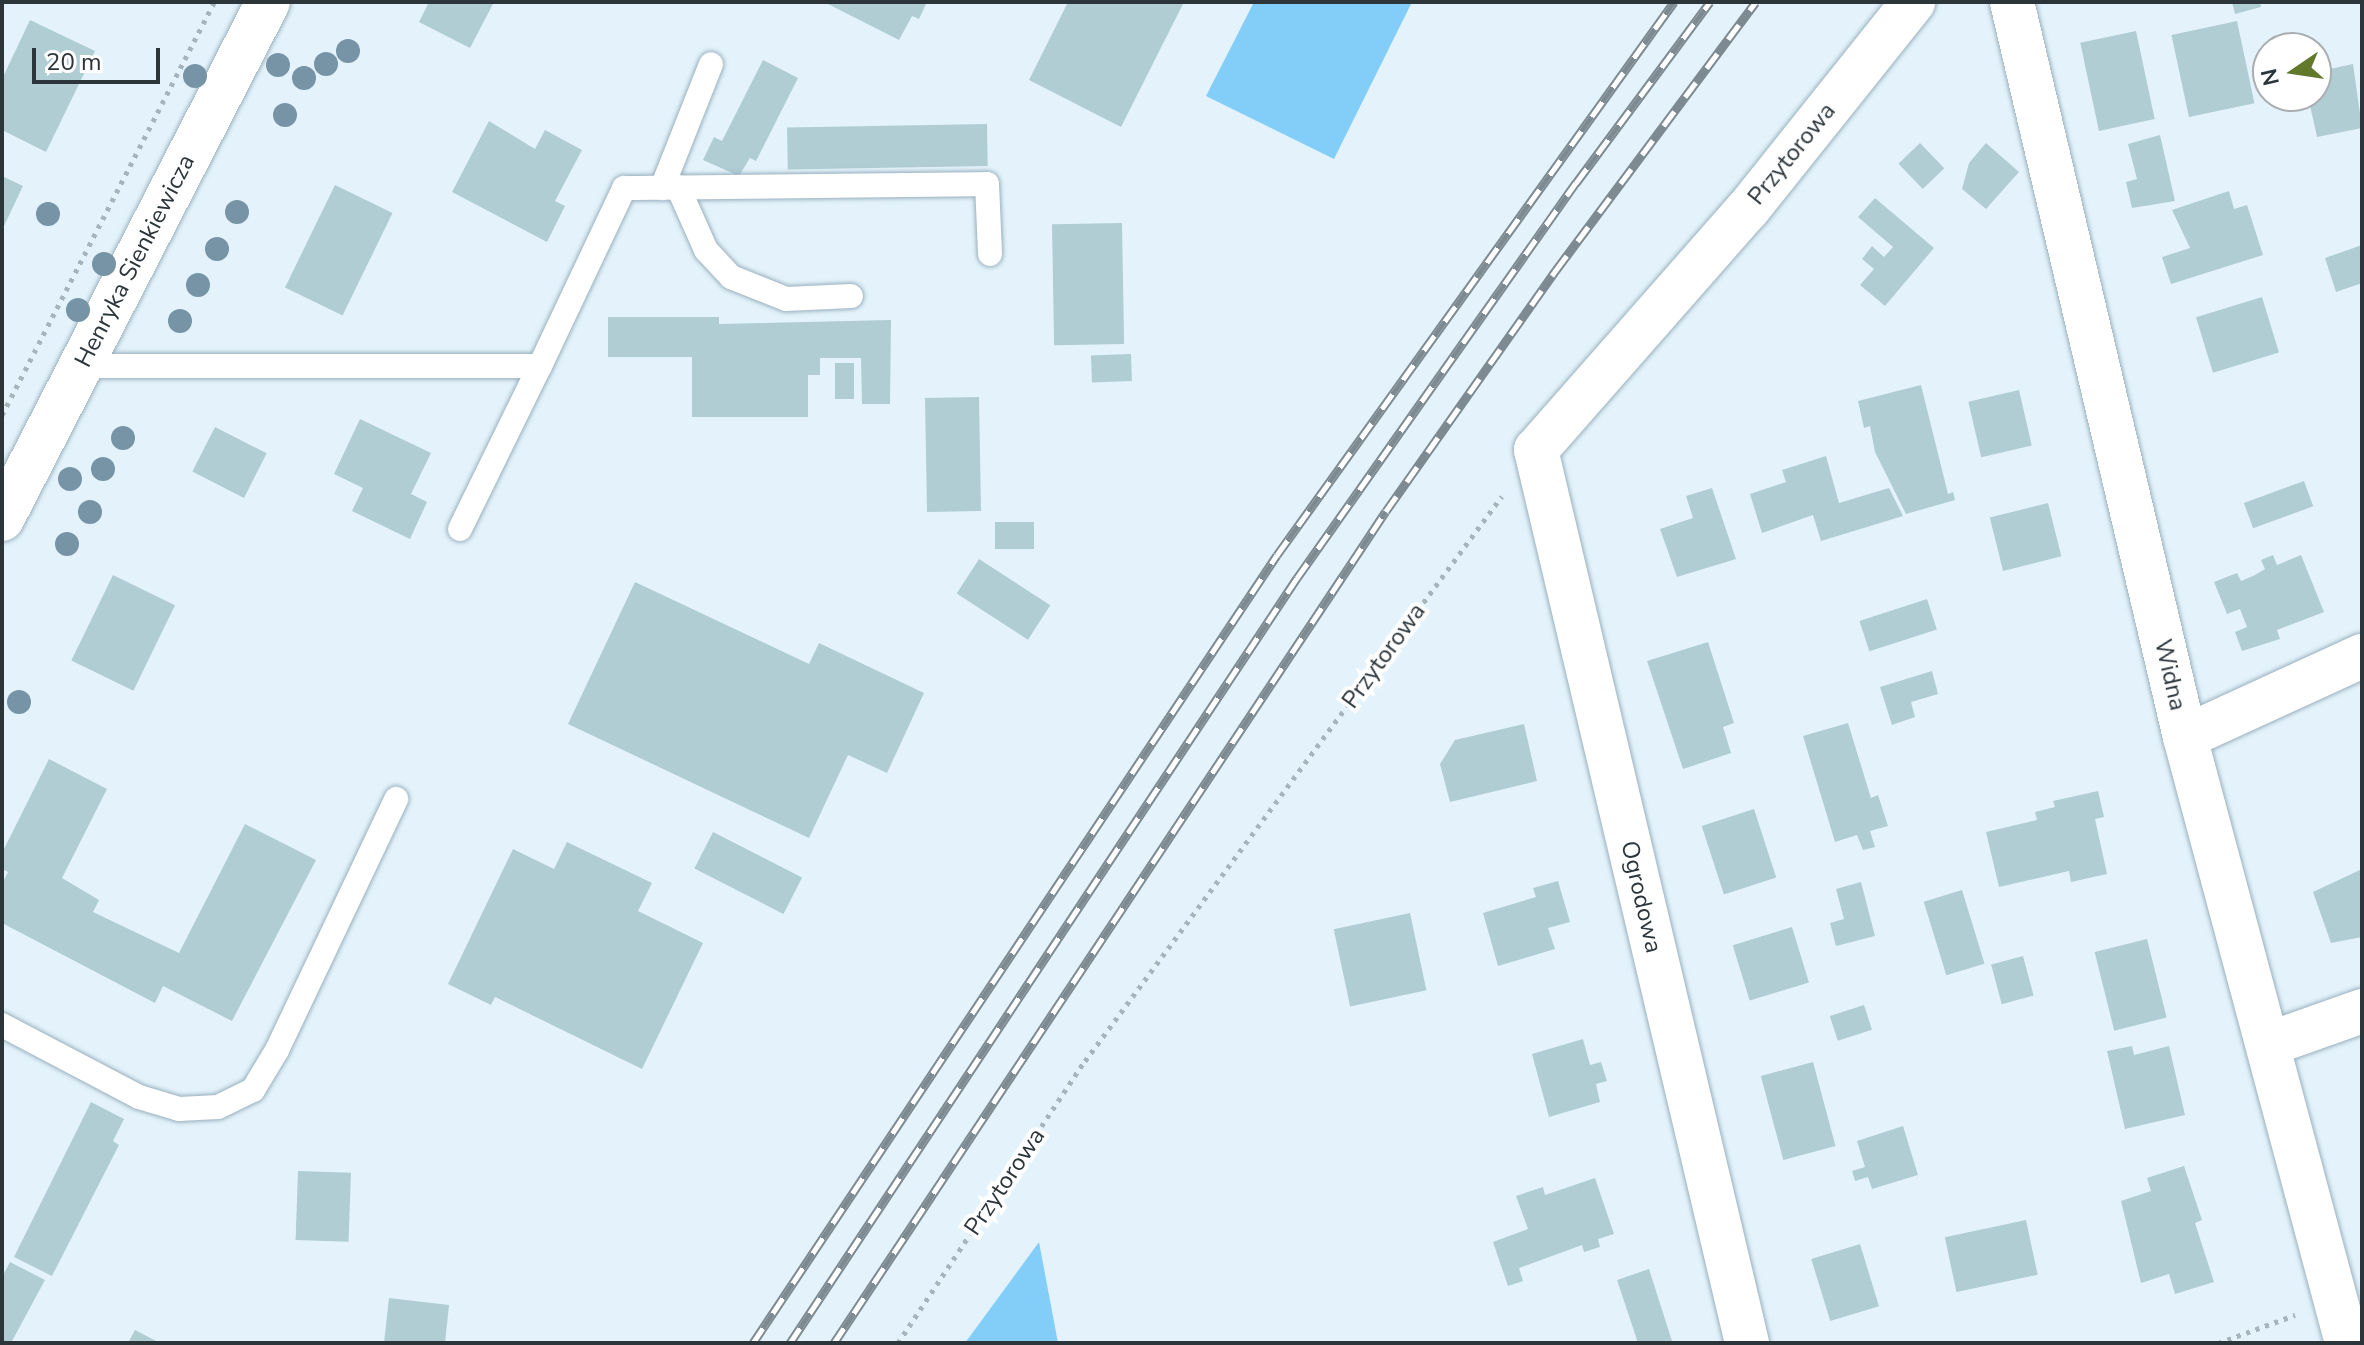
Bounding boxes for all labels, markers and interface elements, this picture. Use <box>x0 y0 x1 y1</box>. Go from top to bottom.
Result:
scale bar <box>36 32 164 82</box>
north arrow <box>2252 32 2332 112</box>
text: 20 m <box>46 46 102 78</box>
text: N <box>2254 66 2287 88</box>
street label: Przytorowa <box>1742 97 1842 211</box>
street label: Henryka Sienkiewicza <box>69 150 201 372</box>
street label: Przytorowa <box>1336 598 1432 714</box>
street label: Widna <box>2148 637 2192 713</box>
street label: Ogrodowa <box>1614 838 1668 956</box>
street label: Przytorowa <box>959 1123 1051 1241</box>

